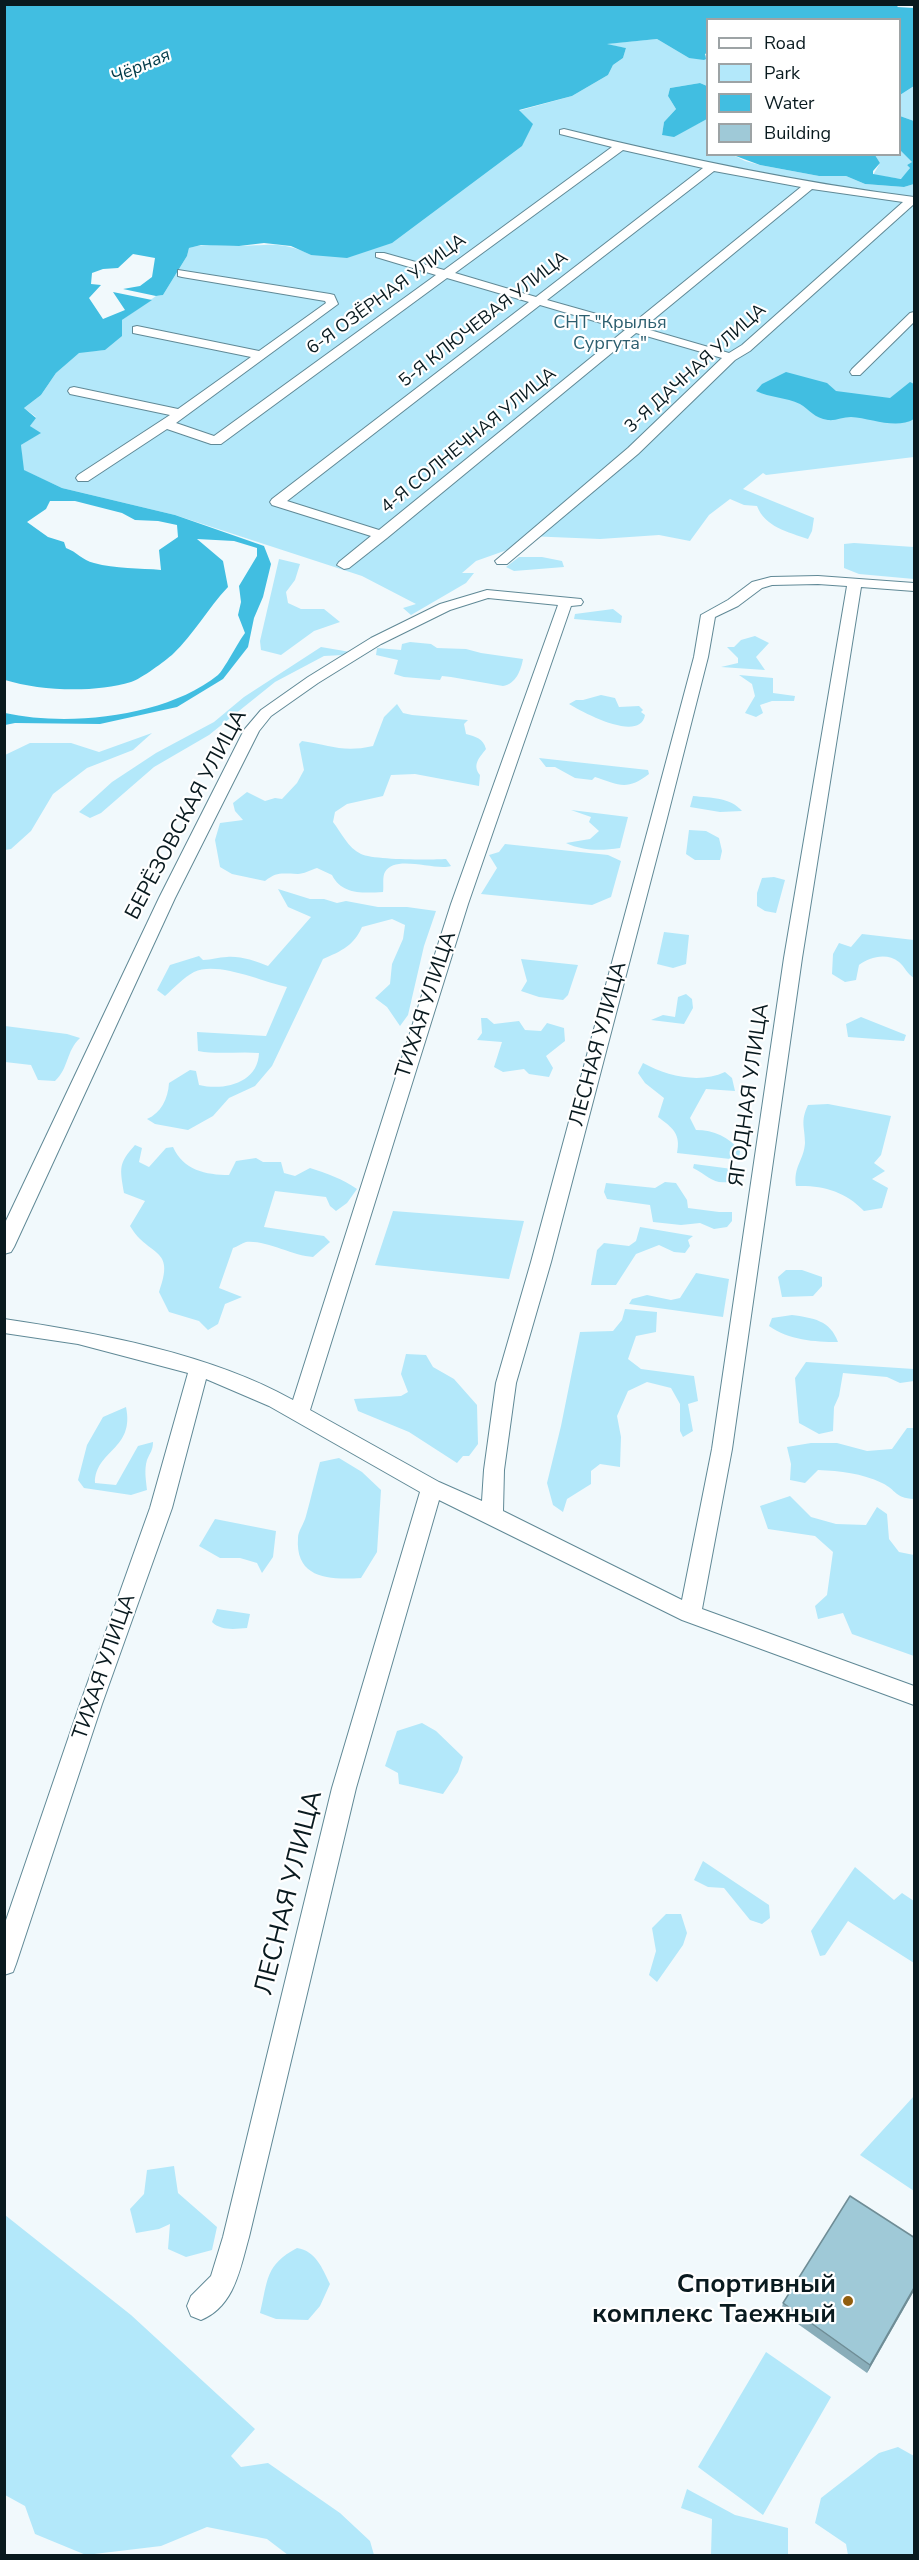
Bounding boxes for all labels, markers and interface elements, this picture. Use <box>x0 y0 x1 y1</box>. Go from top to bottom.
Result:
legend <box>706 18 901 156</box>
text: Road <box>764 31 806 55</box>
water label: Чёрная <box>108 45 174 89</box>
text: Park <box>764 61 800 85</box>
text: Water <box>764 91 815 115</box>
text: Building <box>764 121 831 145</box>
street label: 6-Я ОЗЁРНАЯ УЛИЦА <box>303 230 471 360</box>
street label: 5-Я КЛЮЧЕВАЯ УЛИЦА <box>395 247 573 393</box>
street label: 3-Я ДАЧНАЯ УЛИЦА <box>621 300 771 438</box>
park label: CНТ "Крылья Сургута" <box>553 313 667 356</box>
street label: 4-Я СОЛНЕЧНАЯ УЛИЦА <box>377 364 561 518</box>
street label: БЕРЁЗОВСКАЯ УЛИЦА <box>121 706 253 924</box>
street label: ТИХАЯ УЛИЦА <box>391 928 463 1082</box>
street label: ЛЕСНАЯ УЛИЦА <box>565 959 633 1129</box>
street label: ЯГОДНАЯ УЛИЦА <box>725 1002 775 1188</box>
street label: ТИХАЯ УЛИЦА <box>68 1591 142 1743</box>
street label: ЛЕСНАЯ УЛИЦА <box>250 1788 330 1998</box>
place label: Спортивный комплекс Таежный <box>592 2270 836 2332</box>
marker: Спортивный комплекс Таежный <box>841 2294 855 2308</box>

